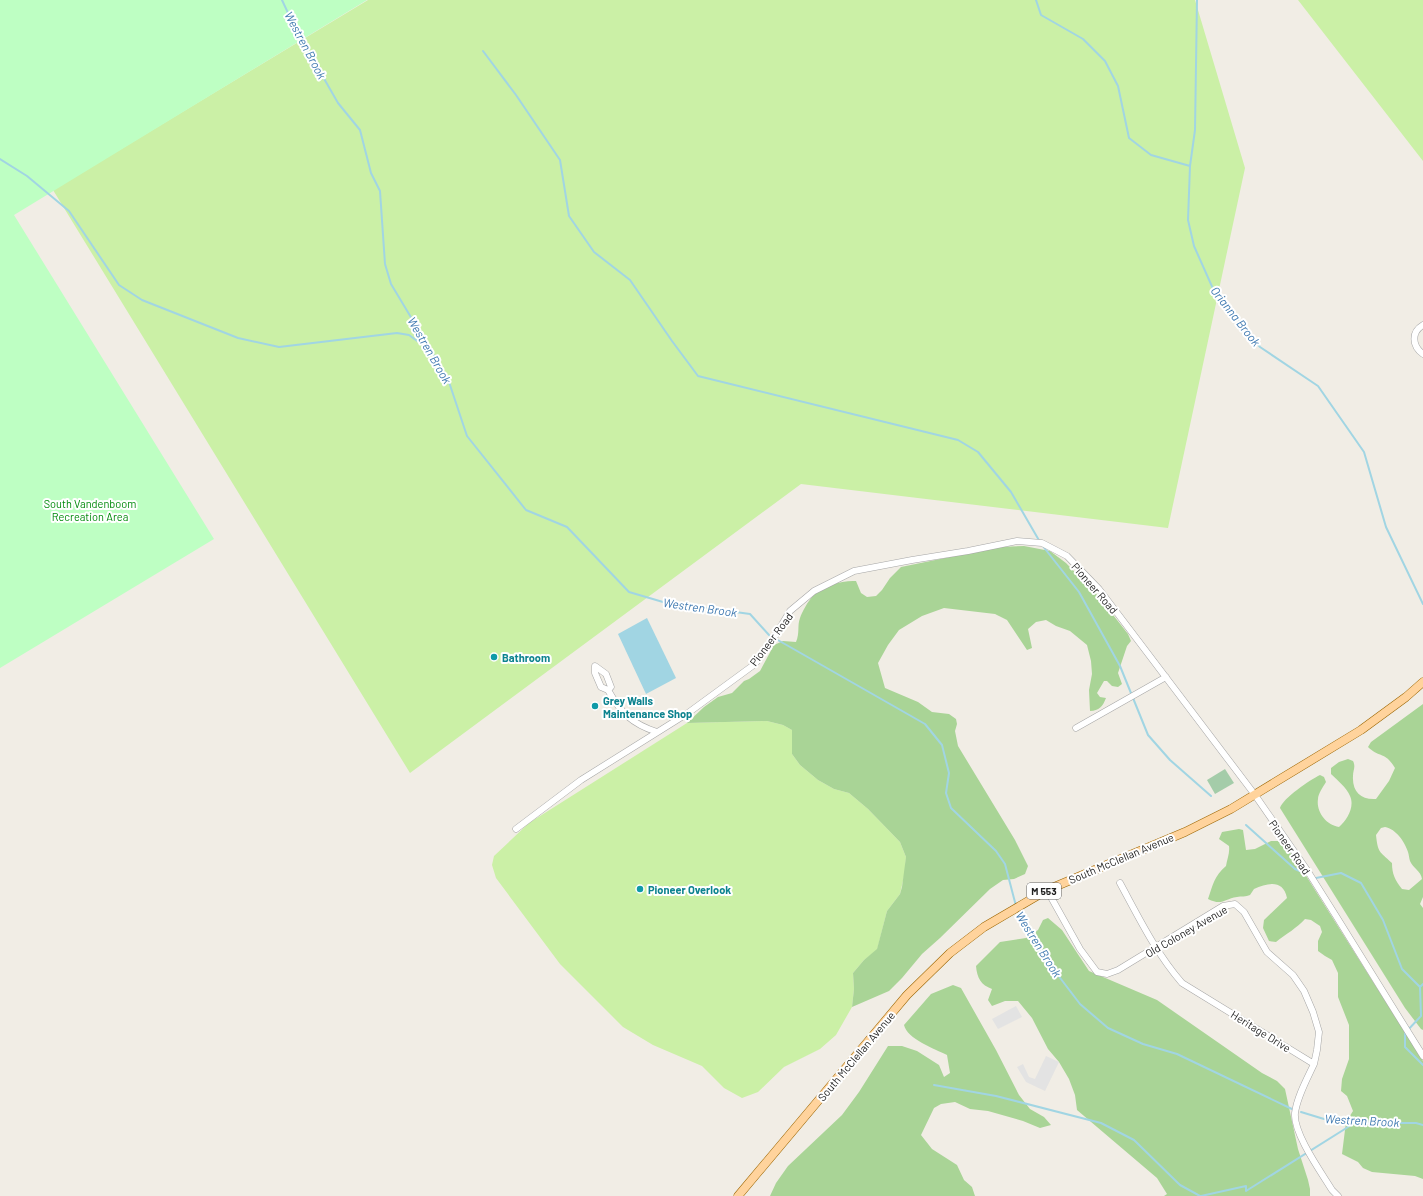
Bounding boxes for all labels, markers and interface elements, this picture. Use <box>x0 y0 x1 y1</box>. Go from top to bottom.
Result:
water label: Westren Brook <box>282 9 330 81</box>
water label: Orianna Brook <box>1208 283 1264 349</box>
water label: Westren Brook <box>405 314 455 386</box>
park label: South Vandenboom Recreation Area <box>44 497 136 523</box>
street label: Pioneer Road <box>1069 560 1121 616</box>
water label: Westren Brook <box>662 595 738 619</box>
street label: Pioneer Road <box>747 610 795 668</box>
place label: Bathroom <box>502 651 550 664</box>
marker: Bathroom <box>489 652 499 662</box>
place label: Grey Walls Maintenance Shop <box>603 694 692 720</box>
marker: Grey Walls Maintenance Shop <box>590 701 600 711</box>
street label: Pioneer Road <box>1266 817 1314 877</box>
street label: South McClellan Avenue <box>1067 830 1176 886</box>
place label: Pioneer Overlook <box>648 883 731 896</box>
road number: M 553 <box>1027 883 1061 899</box>
marker: Pioneer Overlook <box>635 884 645 894</box>
street label: Old Coloney Avenue <box>1143 902 1229 960</box>
water label: Westren Brook <box>1013 909 1065 979</box>
street label: Heritage Drive <box>1229 1007 1293 1055</box>
street label: South McClellan Avenue <box>815 1008 897 1103</box>
water label: Westren Brook <box>1324 1111 1400 1129</box>

